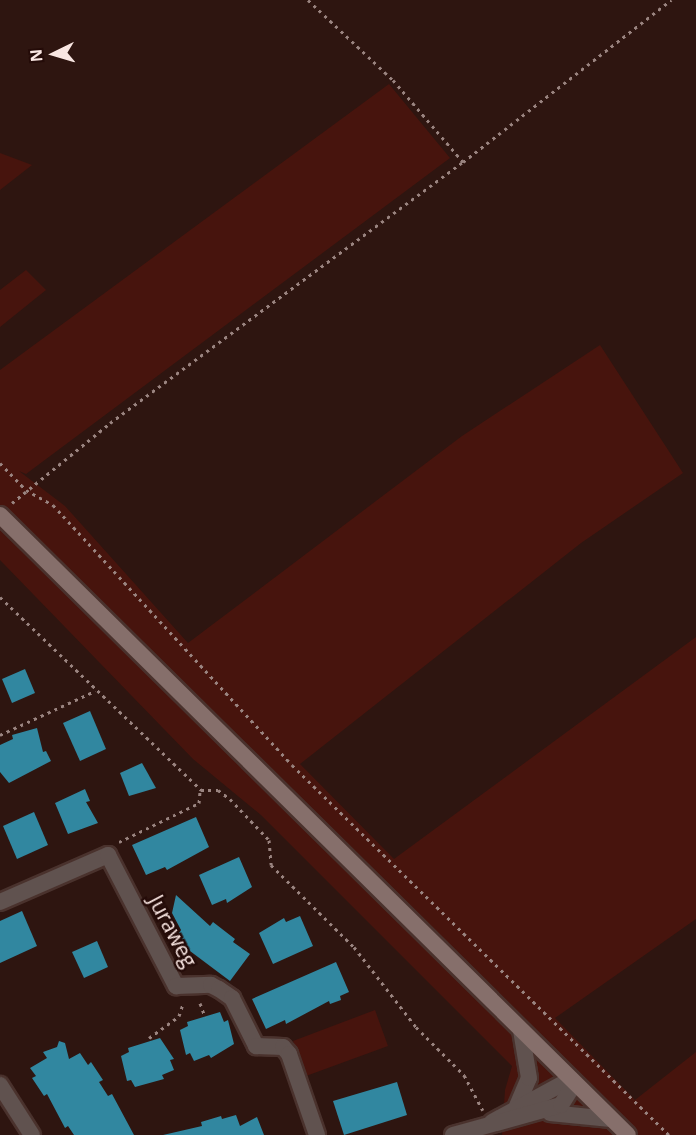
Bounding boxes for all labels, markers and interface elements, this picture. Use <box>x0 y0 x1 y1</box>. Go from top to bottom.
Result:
north arrow <box>24 24 84 84</box>
text: N <box>25 48 48 63</box>
street label: Juraweg <box>144 891 202 971</box>

